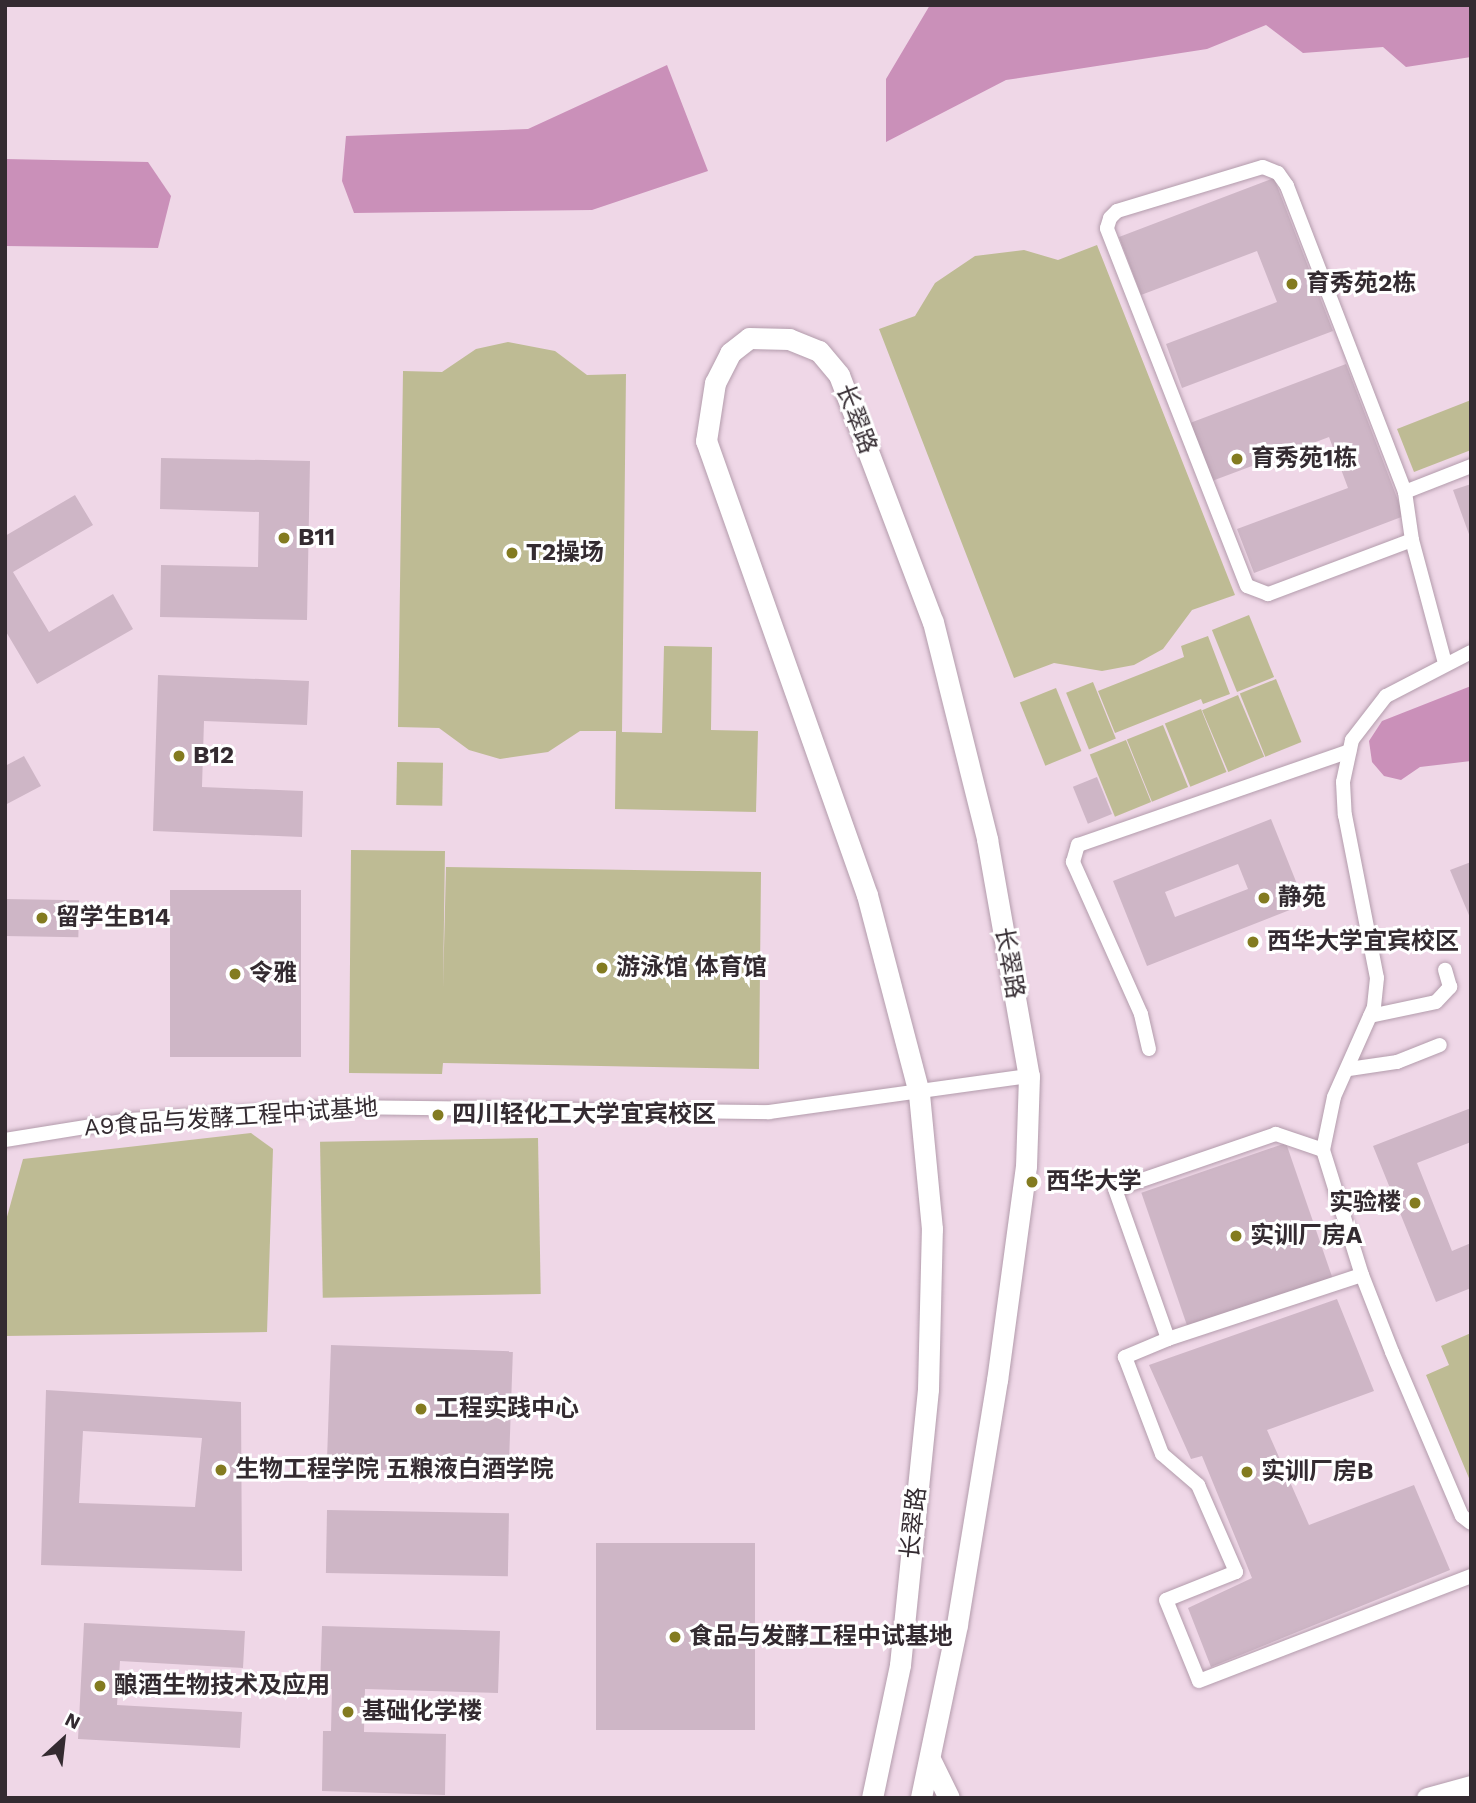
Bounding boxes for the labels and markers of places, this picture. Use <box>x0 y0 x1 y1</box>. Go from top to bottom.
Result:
place label: 育秀苑2栋 <box>1306 270 1416 298</box>
marker: 育秀苑2栋 <box>1284 276 1300 292</box>
place label: 育秀苑1栋 <box>1251 445 1357 473</box>
marker: 育秀苑1栋 <box>1229 451 1245 467</box>
place label: B11 <box>298 524 335 552</box>
marker: B11 <box>276 530 292 546</box>
place label: T2操场 <box>526 539 604 567</box>
marker: T2操场 <box>504 545 520 561</box>
place label: B12 <box>193 742 234 770</box>
marker: B12 <box>171 748 187 764</box>
place label: 静苑 <box>1278 884 1326 912</box>
marker: 静苑 <box>1256 890 1272 906</box>
place label: 留学生B14 <box>56 904 170 932</box>
marker: 留学生B14 <box>34 910 50 926</box>
place label: 西华大学宜宾校区 <box>1267 928 1459 956</box>
marker: 西华大学宜宾校区 <box>1245 934 1261 950</box>
place label: 游泳馆 体育馆 <box>616 954 767 982</box>
place label: 令雅 <box>249 960 297 988</box>
marker: 游泳馆 体育馆 <box>594 960 610 976</box>
marker: 令雅 <box>227 966 243 982</box>
place label: 四川轻化工大学宜宾校区 <box>452 1101 716 1129</box>
marker: 四川轻化工大学宜宾校区 <box>430 1107 446 1123</box>
place label: 西华大学 <box>1046 1168 1142 1196</box>
marker: 西华大学 <box>1024 1174 1040 1190</box>
place label: 实验楼 <box>1329 1189 1401 1217</box>
marker: 实验楼 <box>1407 1195 1423 1211</box>
place label: 实训厂房A <box>1250 1222 1362 1250</box>
marker: 实训厂房A <box>1228 1228 1244 1244</box>
place label: 工程实践中心 <box>435 1395 579 1423</box>
marker: 工程实践中心 <box>413 1401 429 1417</box>
place label: 生物工程学院 五粮液白酒学院 <box>235 1456 554 1484</box>
place label: 实训厂房B <box>1261 1458 1373 1486</box>
marker: 生物工程学院 五粮液白酒学院 <box>213 1462 229 1478</box>
marker: 实训厂房B <box>1239 1464 1255 1480</box>
place label: 食品与发酵工程中试基地 <box>689 1623 953 1651</box>
marker: 食品与发酵工程中试基地 <box>667 1629 683 1645</box>
place label: 酿酒生物技术及应用 <box>114 1672 330 1700</box>
marker: 酿酒生物技术及应用 <box>92 1678 108 1694</box>
place label: 基础化学楼 <box>362 1698 482 1726</box>
marker: 基础化学楼 <box>340 1704 356 1720</box>

